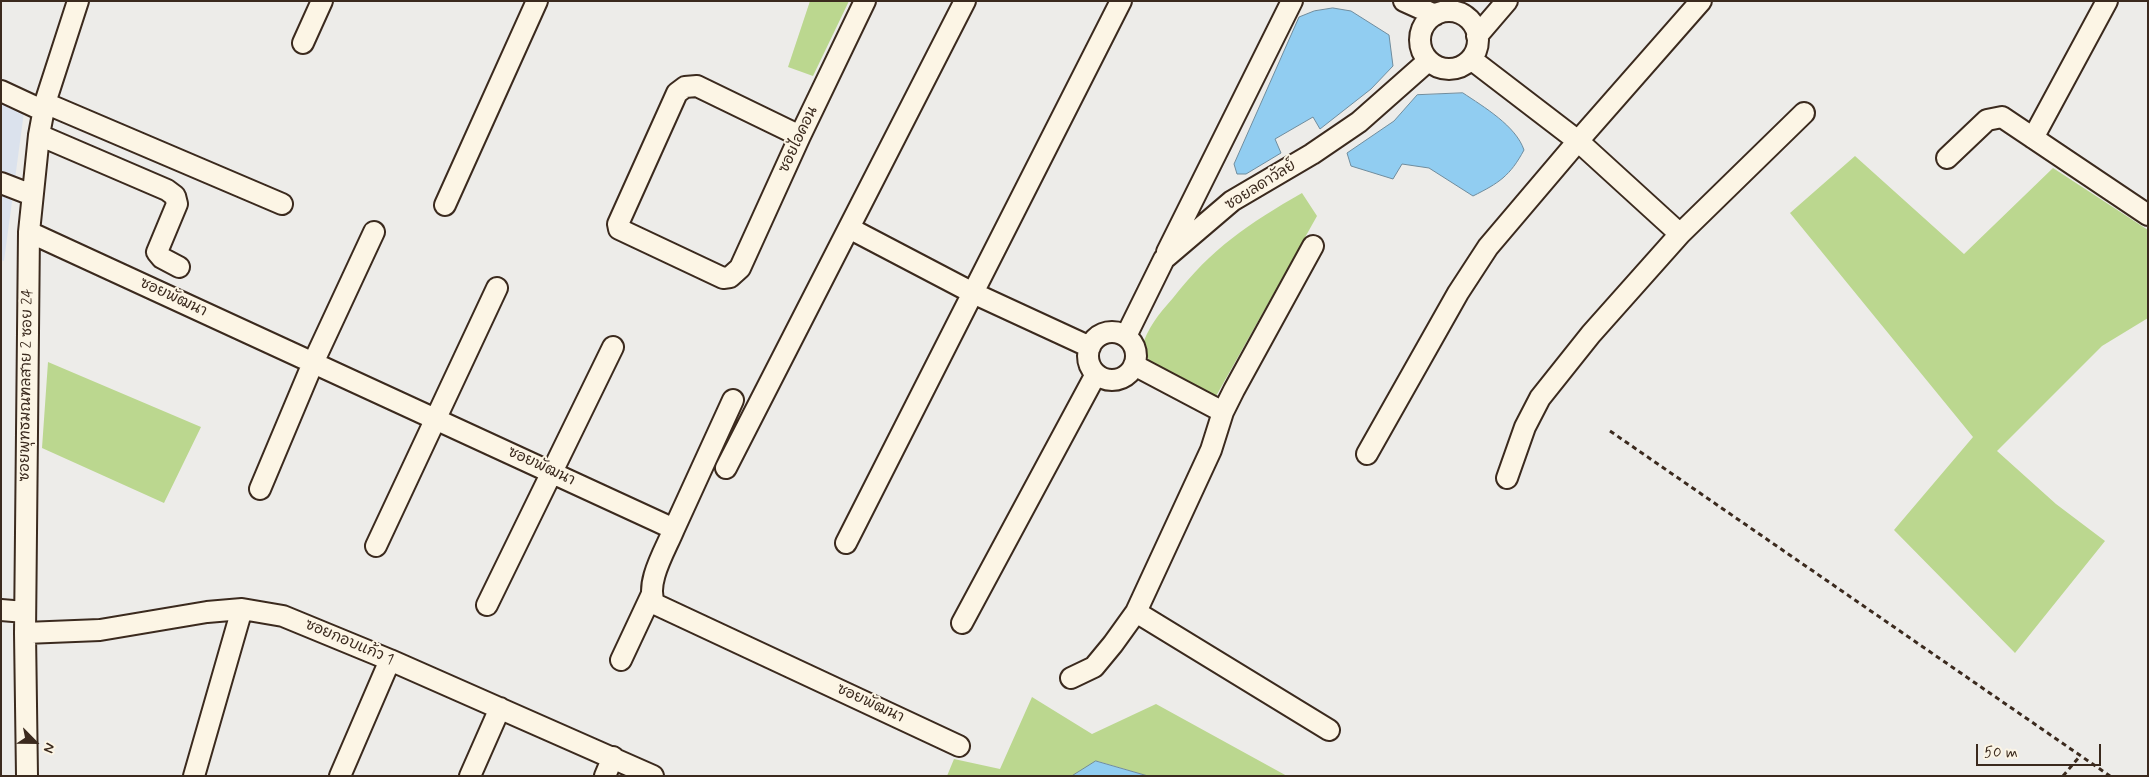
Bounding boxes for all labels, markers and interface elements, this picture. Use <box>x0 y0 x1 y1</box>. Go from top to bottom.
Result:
street label: ซอยไอคอน <box>776 104 822 176</box>
street label: ซอยลดาวัลย์ <box>1222 157 1300 215</box>
street label: ซอยพัฒนา <box>137 275 209 321</box>
street label: ซอยพุทธมณฑลสาย 2 ซอย 24 <box>16 288 38 482</box>
street label: ซอยพัฒนา <box>505 444 577 490</box>
street label: ซอยกอบแก้ว 1 <box>302 616 396 670</box>
street label: ซอยพัฒนา <box>834 681 906 727</box>
north arrow <box>10 717 60 767</box>
scale bar <box>1979 734 2104 766</box>
text: N <box>39 740 59 756</box>
text: 50 m <box>1984 743 2018 763</box>

